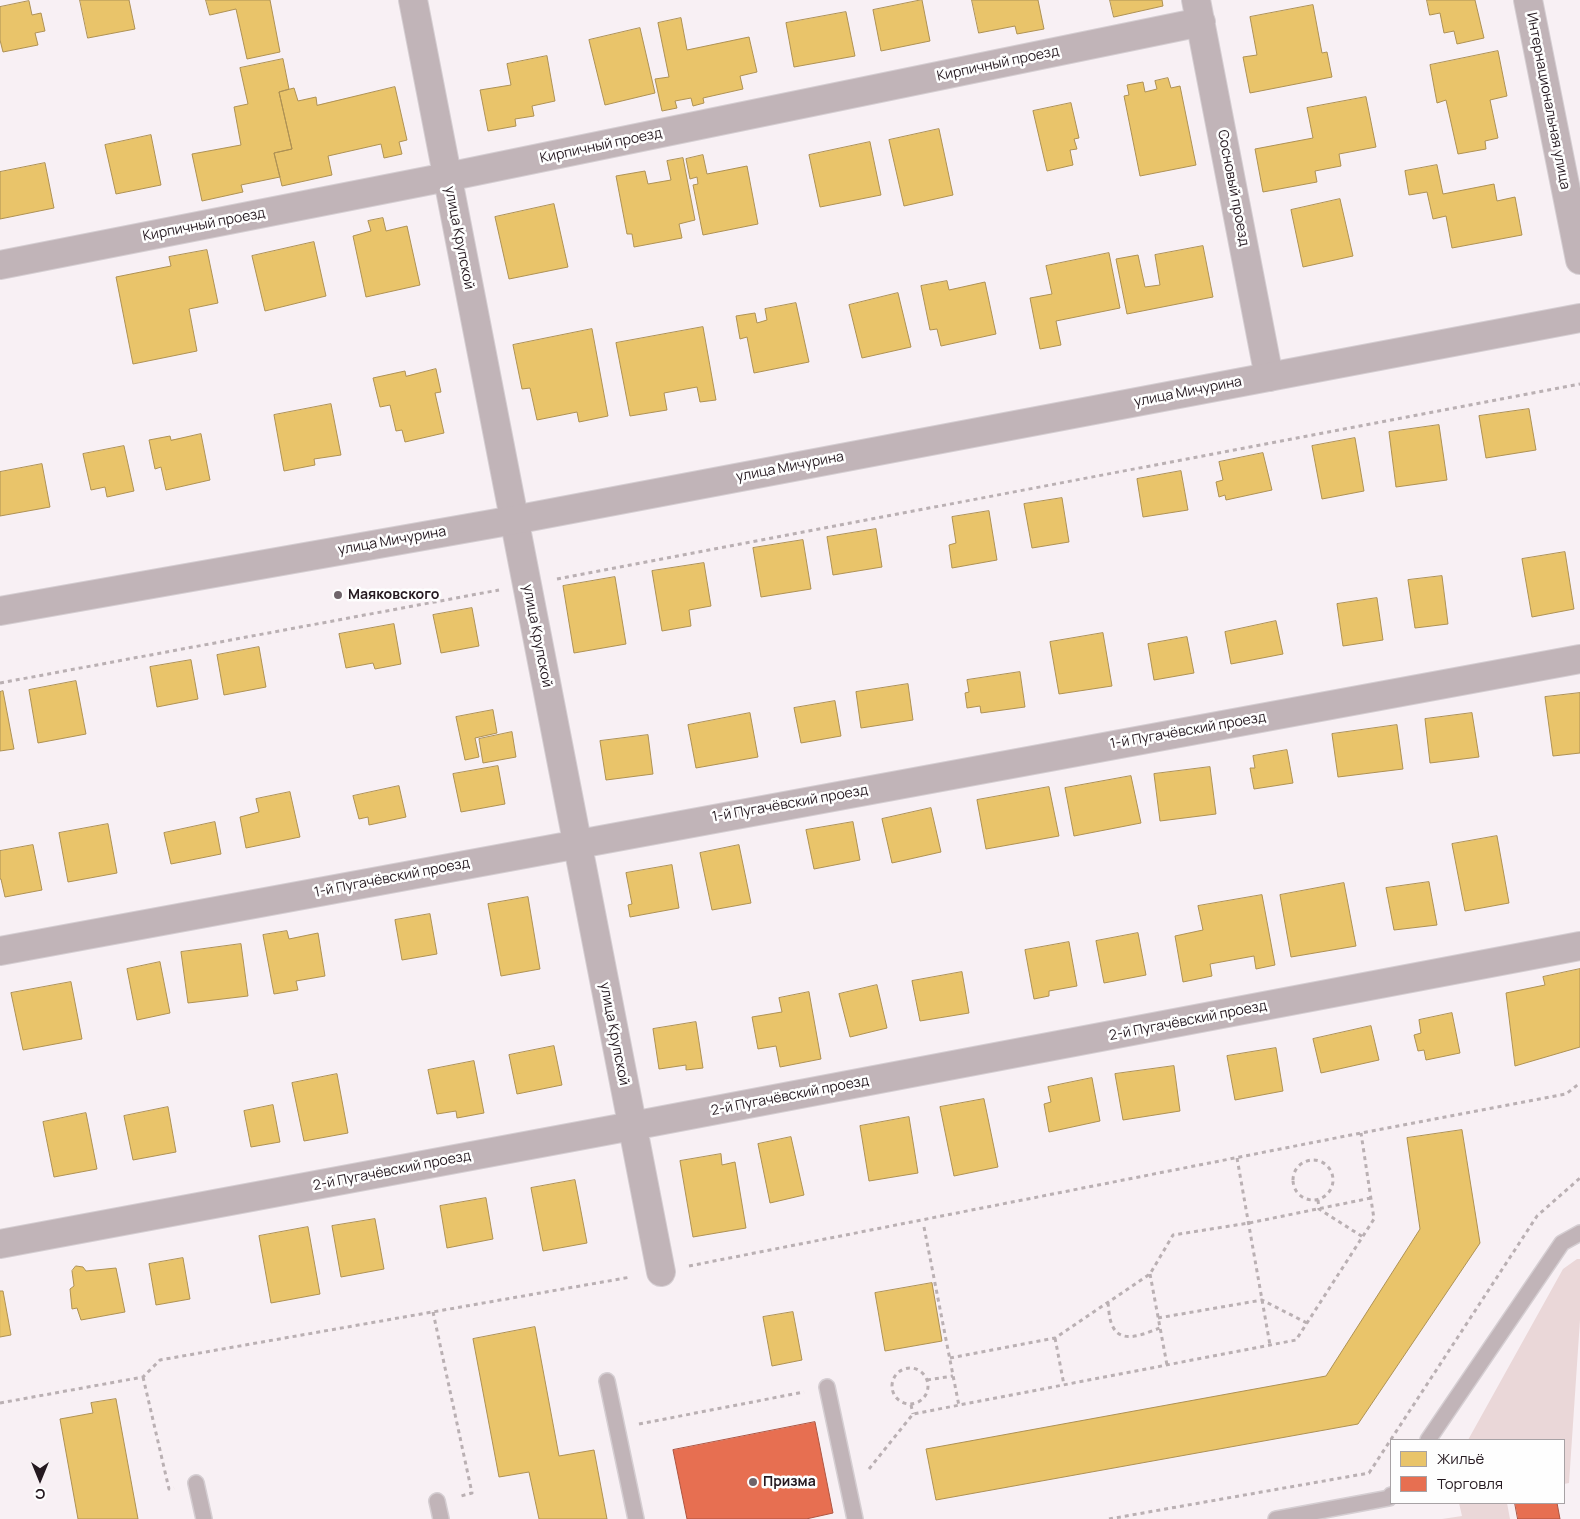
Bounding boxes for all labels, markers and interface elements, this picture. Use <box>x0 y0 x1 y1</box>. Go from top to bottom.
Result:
street label: Интернациональная улица <box>1523 11 1573 191</box>
street label: Кирпичный проезд <box>935 43 1061 85</box>
street label: Кирпичный проезд <box>538 125 664 167</box>
street label: Сосновый проезд <box>1213 128 1253 248</box>
street label: улица Крупской <box>441 185 477 291</box>
street label: Кирпичный проезд <box>141 205 267 245</box>
street label: улица Мичурина <box>1133 373 1243 411</box>
street label: улица Мичурина <box>735 448 845 486</box>
street label: улица Мичурина <box>337 523 447 559</box>
street label: улица Крупской <box>519 583 555 689</box>
place label: Маяковского <box>348 587 439 603</box>
marker: Маяковского <box>332 589 344 601</box>
street label: 1-й Пугачёвский проезд <box>1109 709 1267 753</box>
street label: 1-й Пугачёвский проезд <box>711 782 869 826</box>
street label: 1-й Пугачёвский проезд <box>313 855 471 901</box>
street label: улица Крупской <box>596 981 632 1087</box>
street label: 2-й Пугачёвский проезд <box>1108 997 1268 1045</box>
street label: 2-й Пугачёвский проезд <box>710 1072 870 1120</box>
street label: 2-й Пугачёвский проезд <box>312 1147 472 1195</box>
legend <box>1390 1439 1565 1504</box>
text: Жильё <box>1437 1448 1484 1469</box>
north arrow <box>15 1454 65 1504</box>
text: Торговля <box>1437 1473 1503 1494</box>
place label: Призма <box>763 1474 816 1490</box>
marker: Призма <box>747 1476 759 1488</box>
text: С <box>35 1485 45 1504</box>

